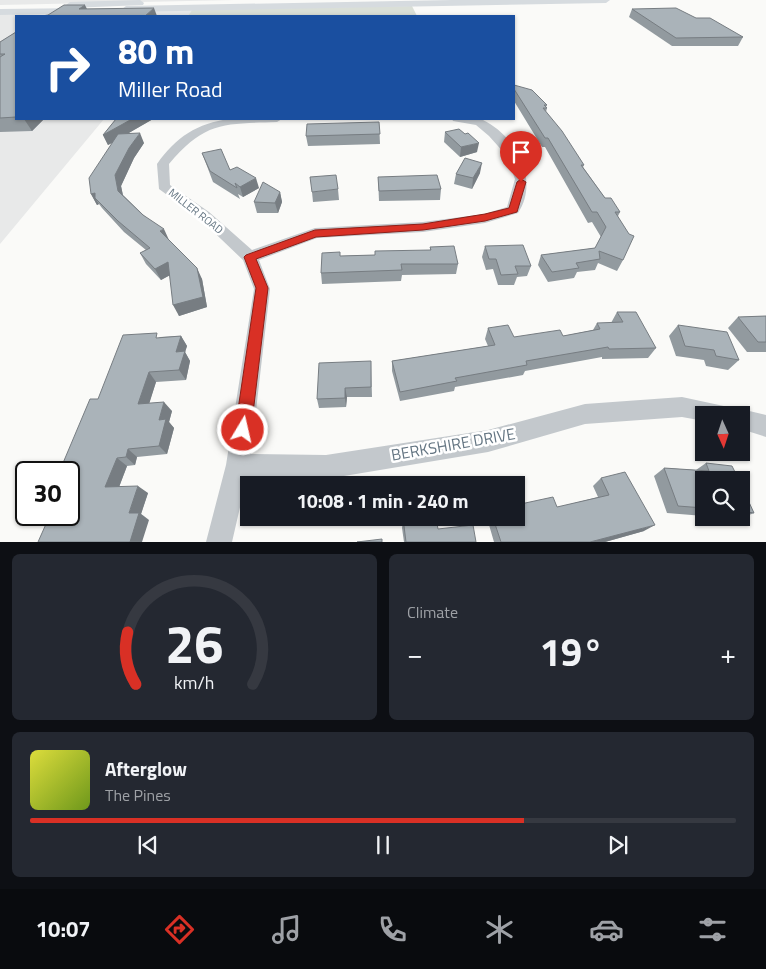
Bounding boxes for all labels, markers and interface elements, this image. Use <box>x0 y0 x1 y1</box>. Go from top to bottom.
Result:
text: 80 m <box>118 24 194 78</box>
icon: right <box>35 35 100 100</box>
text: Miller Road <box>118 72 223 106</box>
pin <box>500 131 542 182</box>
icon: arrive <box>507 138 535 166</box>
street label: MILLER ROAD <box>165 185 227 237</box>
position arrow <box>216 403 268 455</box>
north arrow <box>695 406 750 461</box>
map controls <box>695 406 750 526</box>
street label: BERKSHIRE DRIVE <box>389 421 517 467</box>
speed limit sign: 30 <box>15 461 80 526</box>
button: search <box>695 471 750 526</box>
text: 10:08 · 1 min · 240 m <box>296 486 469 515</box>
text: Climate <box>407 600 458 624</box>
text: 26 <box>165 604 224 683</box>
text: 19° <box>540 623 603 681</box>
text: − <box>407 632 423 675</box>
text: + <box>720 632 736 675</box>
text: km/h <box>174 669 215 696</box>
text: Afterglow <box>105 754 187 783</box>
text: The Pines <box>105 783 171 807</box>
icon: previous <box>134 831 162 859</box>
icon: pause <box>369 831 397 859</box>
icon: next <box>604 831 632 859</box>
text: 10:07 <box>36 912 91 946</box>
icon: directions <box>162 912 197 947</box>
icon: music <box>269 912 304 947</box>
icon: phone <box>375 912 410 947</box>
icon: climate <box>482 912 517 947</box>
icon: car <box>589 912 624 947</box>
icon: filters <box>695 912 730 947</box>

